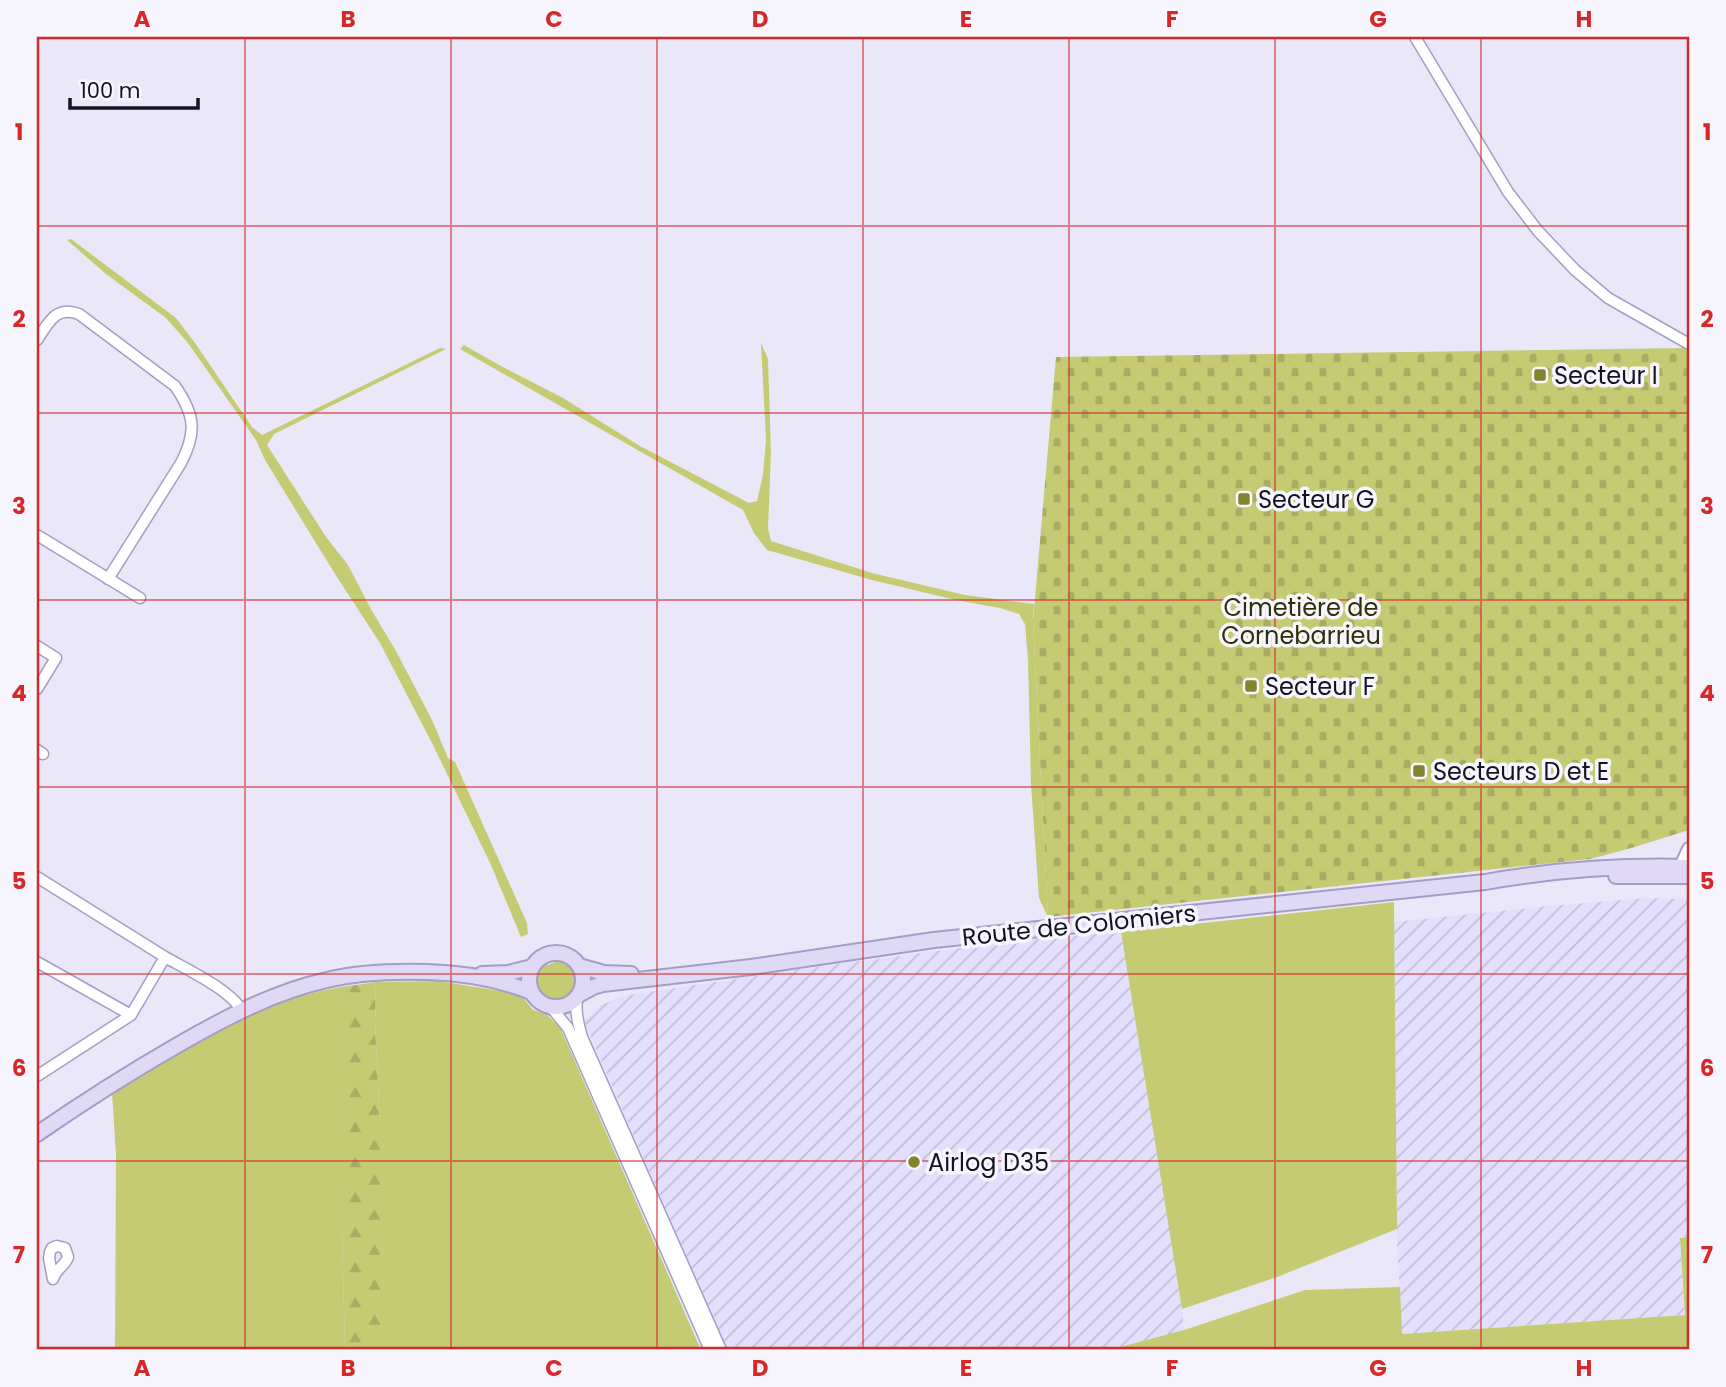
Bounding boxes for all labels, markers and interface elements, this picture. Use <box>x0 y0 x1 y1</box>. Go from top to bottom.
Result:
text: A <box>134 3 151 35</box>
text: B <box>340 3 356 35</box>
text: C <box>545 3 563 35</box>
text: D <box>752 3 768 35</box>
text: E <box>960 3 972 35</box>
text: F <box>1166 3 1178 35</box>
text: G <box>1369 3 1387 35</box>
text: H <box>1576 3 1592 35</box>
scale bar <box>70 66 198 110</box>
text: 100 m <box>80 76 140 105</box>
text: 1 <box>15 116 23 148</box>
text: 1 <box>1703 116 1711 148</box>
text: 2 <box>12 303 26 335</box>
text: 2 <box>1700 303 1714 335</box>
place label: Secteur I <box>1554 359 1658 392</box>
marker: Secteur I <box>1532 367 1548 383</box>
place label: Secteur G <box>1258 483 1375 516</box>
text: 3 <box>12 490 26 522</box>
text: 3 <box>1700 490 1714 522</box>
marker: Secteur G <box>1236 491 1252 507</box>
park label: Cimetière de Cornebarrieu <box>1221 591 1381 652</box>
place label: Secteur F <box>1265 670 1375 703</box>
text: 4 <box>11 677 27 709</box>
text: 4 <box>1699 677 1715 709</box>
marker: Secteur F <box>1243 678 1259 694</box>
place label: Secteurs D et E <box>1433 755 1609 788</box>
marker: Secteurs D et E <box>1411 763 1427 779</box>
text: 5 <box>12 865 26 897</box>
text: 5 <box>1700 865 1714 897</box>
street label: Route de Colomiers <box>960 896 1198 954</box>
text: 6 <box>12 1052 26 1084</box>
text: 6 <box>1700 1052 1714 1084</box>
place label: Airlog D35 <box>928 1146 1049 1179</box>
marker: Airlog D35 <box>906 1154 922 1170</box>
text: 7 <box>13 1239 25 1271</box>
text: 7 <box>1701 1239 1713 1271</box>
text: A <box>134 1352 151 1384</box>
text: B <box>340 1352 356 1384</box>
text: C <box>545 1352 563 1384</box>
text: D <box>752 1352 768 1384</box>
text: E <box>960 1352 972 1384</box>
text: F <box>1166 1352 1178 1384</box>
text: G <box>1369 1352 1387 1384</box>
text: H <box>1576 1352 1592 1384</box>

